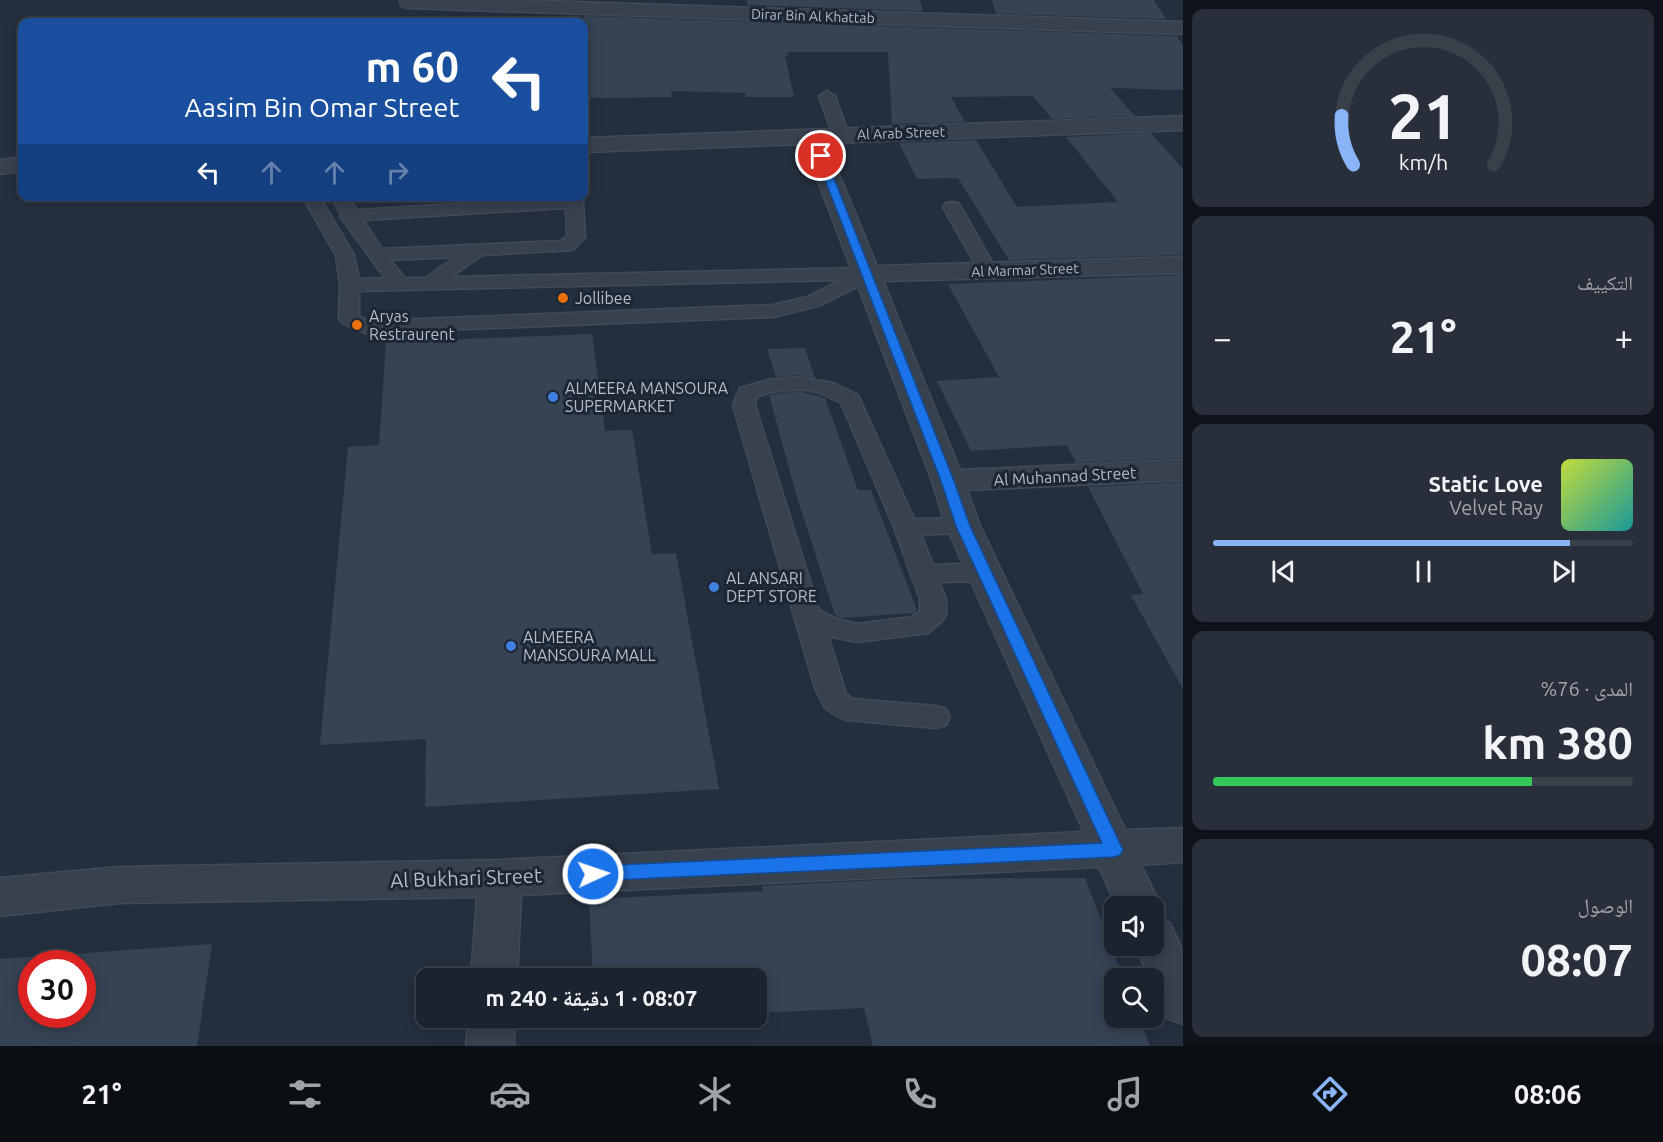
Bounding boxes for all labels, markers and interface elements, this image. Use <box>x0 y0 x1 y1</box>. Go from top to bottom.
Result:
street label: Dirar Bin Al Khattab <box>751 6 875 26</box>
icon: left <box>480 42 558 120</box>
text: 60 m <box>365 43 459 90</box>
text: 21 <box>1388 81 1458 151</box>
text: Aasim Bin Omar Street <box>185 92 459 122</box>
street label: Al Arab Street <box>857 123 946 143</box>
pin <box>795 130 846 181</box>
icon: arrive <box>804 139 837 172</box>
text: km/h <box>1398 151 1448 175</box>
icon: left <box>192 156 225 189</box>
icon: ahead <box>255 156 288 189</box>
icon: ahead <box>318 156 351 189</box>
icon: right <box>381 156 414 189</box>
street label: Al Marmar Street <box>971 260 1079 280</box>
text: التكييف <box>1577 271 1633 294</box>
place label: Jollibee <box>575 289 632 307</box>
marker: Jollibee <box>556 291 570 305</box>
place label: Aryas Restraurent <box>369 307 455 343</box>
text: 21° <box>1390 311 1456 362</box>
marker: Aryas Restraurent <box>350 318 364 332</box>
text: − <box>1213 319 1232 356</box>
text: + <box>1614 319 1633 356</box>
place label: ALMEERA MANSOURA SUPERMARKET <box>565 379 729 415</box>
marker: ALMEERA MANSOURA SUPERMARKET <box>546 390 560 404</box>
street label: Al Muhannad Street <box>993 463 1138 489</box>
text: Static Love <box>1429 471 1543 496</box>
text: Velvet Ray <box>1449 496 1543 519</box>
icon: previous <box>1267 555 1300 588</box>
icon: pause <box>1407 555 1440 588</box>
icon: next <box>1547 555 1580 588</box>
place label: AL ANSARI DEPT STORE <box>726 569 817 605</box>
marker: AL ANSARI DEPT STORE <box>707 580 721 594</box>
place label: ALMEERA MANSOURA MALL <box>523 628 656 664</box>
marker: ALMEERA MANSOURA MALL <box>504 639 518 653</box>
text: المدى · 76% <box>1540 677 1633 700</box>
text: 380 km <box>1482 717 1633 768</box>
position arrow <box>561 842 625 906</box>
street label: Al Bukhari Street <box>390 863 542 892</box>
text: الوصول <box>1578 894 1633 917</box>
map controls <box>1104 896 1164 1028</box>
button: sound <box>1104 896 1164 956</box>
text: 08:07 <box>1520 934 1633 985</box>
speed limit sign: 30 <box>18 950 96 1028</box>
button: search <box>1104 968 1164 1028</box>
text: 08:07 · 1 دقيقة · 240 m <box>486 985 698 1010</box>
icon: filters <box>284 1073 326 1115</box>
icon: car <box>489 1073 531 1115</box>
icon: climate <box>694 1073 736 1115</box>
icon: phone <box>899 1073 941 1115</box>
icon: music <box>1104 1073 1146 1115</box>
icon: directions <box>1309 1073 1351 1115</box>
text: 21° <box>82 1079 122 1109</box>
text: 08:06 <box>1514 1079 1582 1109</box>

